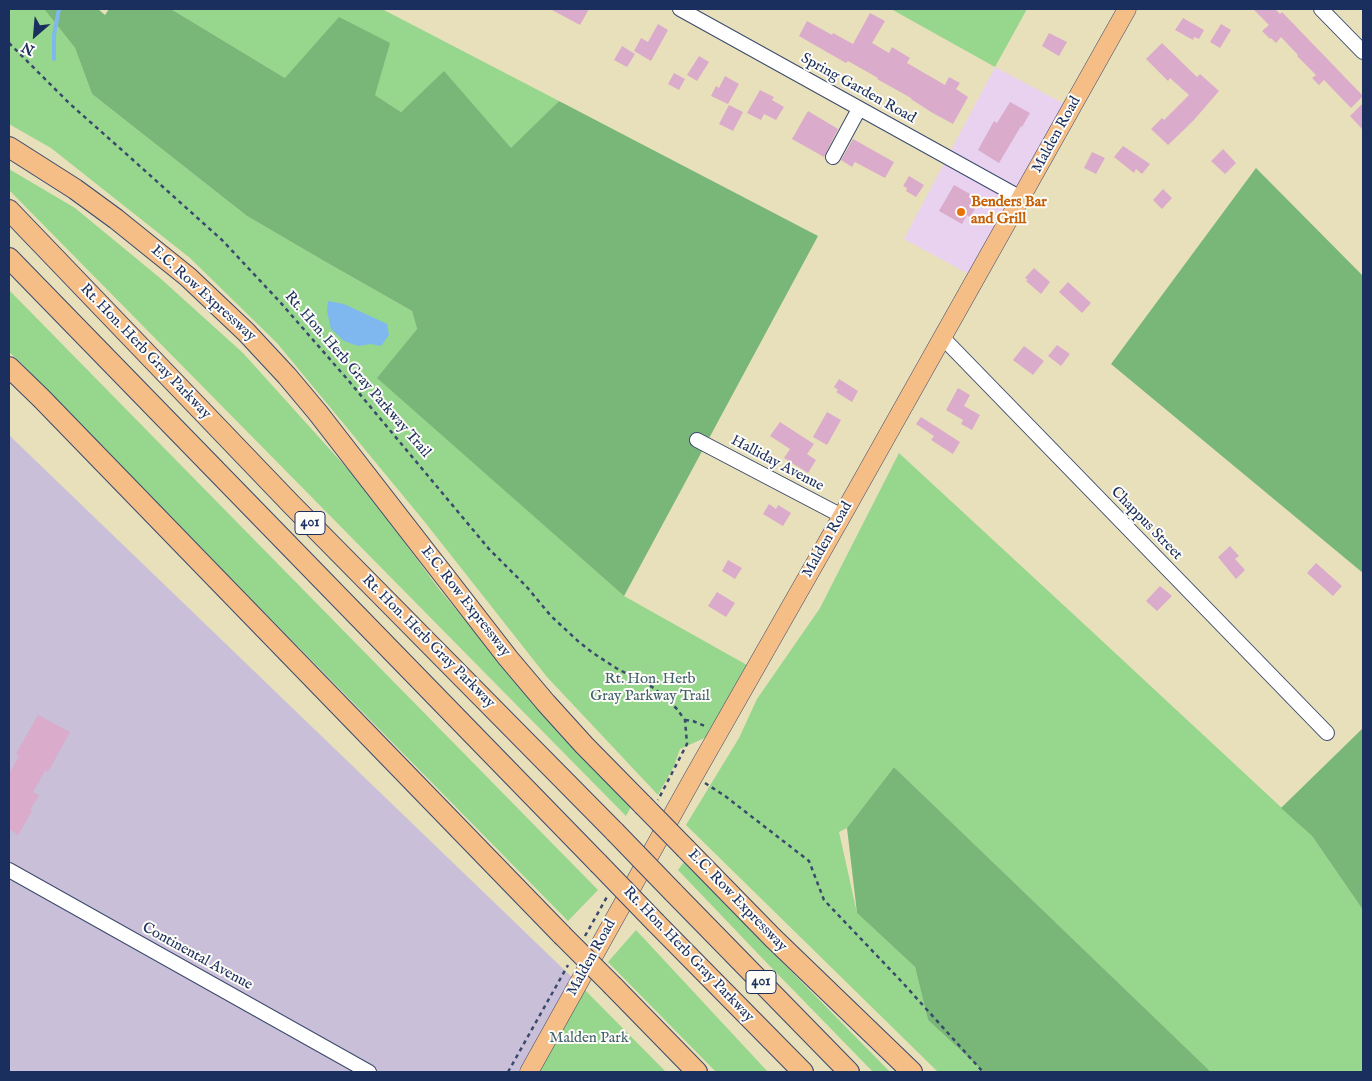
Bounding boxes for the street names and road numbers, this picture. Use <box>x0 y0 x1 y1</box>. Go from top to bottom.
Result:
street label: Spring Garden Road <box>797 50 919 128</box>
street label: Malden Road <box>1029 94 1085 176</box>
street label: E.C. Row Expressway <box>147 242 259 346</box>
street label: Rt. Hon. Herb Gray Parkway <box>76 281 214 423</box>
street label: Rt. Hon. Herb Gray Parkway Trail <box>280 288 434 462</box>
street label: Halliday Avenue <box>728 432 826 496</box>
street label: Chappus Street <box>1107 484 1185 564</box>
street label: Malden Road <box>799 499 857 581</box>
road number: 401 <box>295 512 325 534</box>
street label: E.C. Row Expressway <box>416 543 514 661</box>
street label: Rt. Hon. Herb Gray Parkway <box>358 572 498 712</box>
street label: E.C. Row Expressway <box>684 846 790 956</box>
street label: Rt. Hon. Herb Gray Parkway <box>619 884 757 1026</box>
street label: Malden Road <box>564 917 620 999</box>
street label: Continental Avenue <box>139 919 255 995</box>
road number: 401 <box>746 970 776 994</box>

